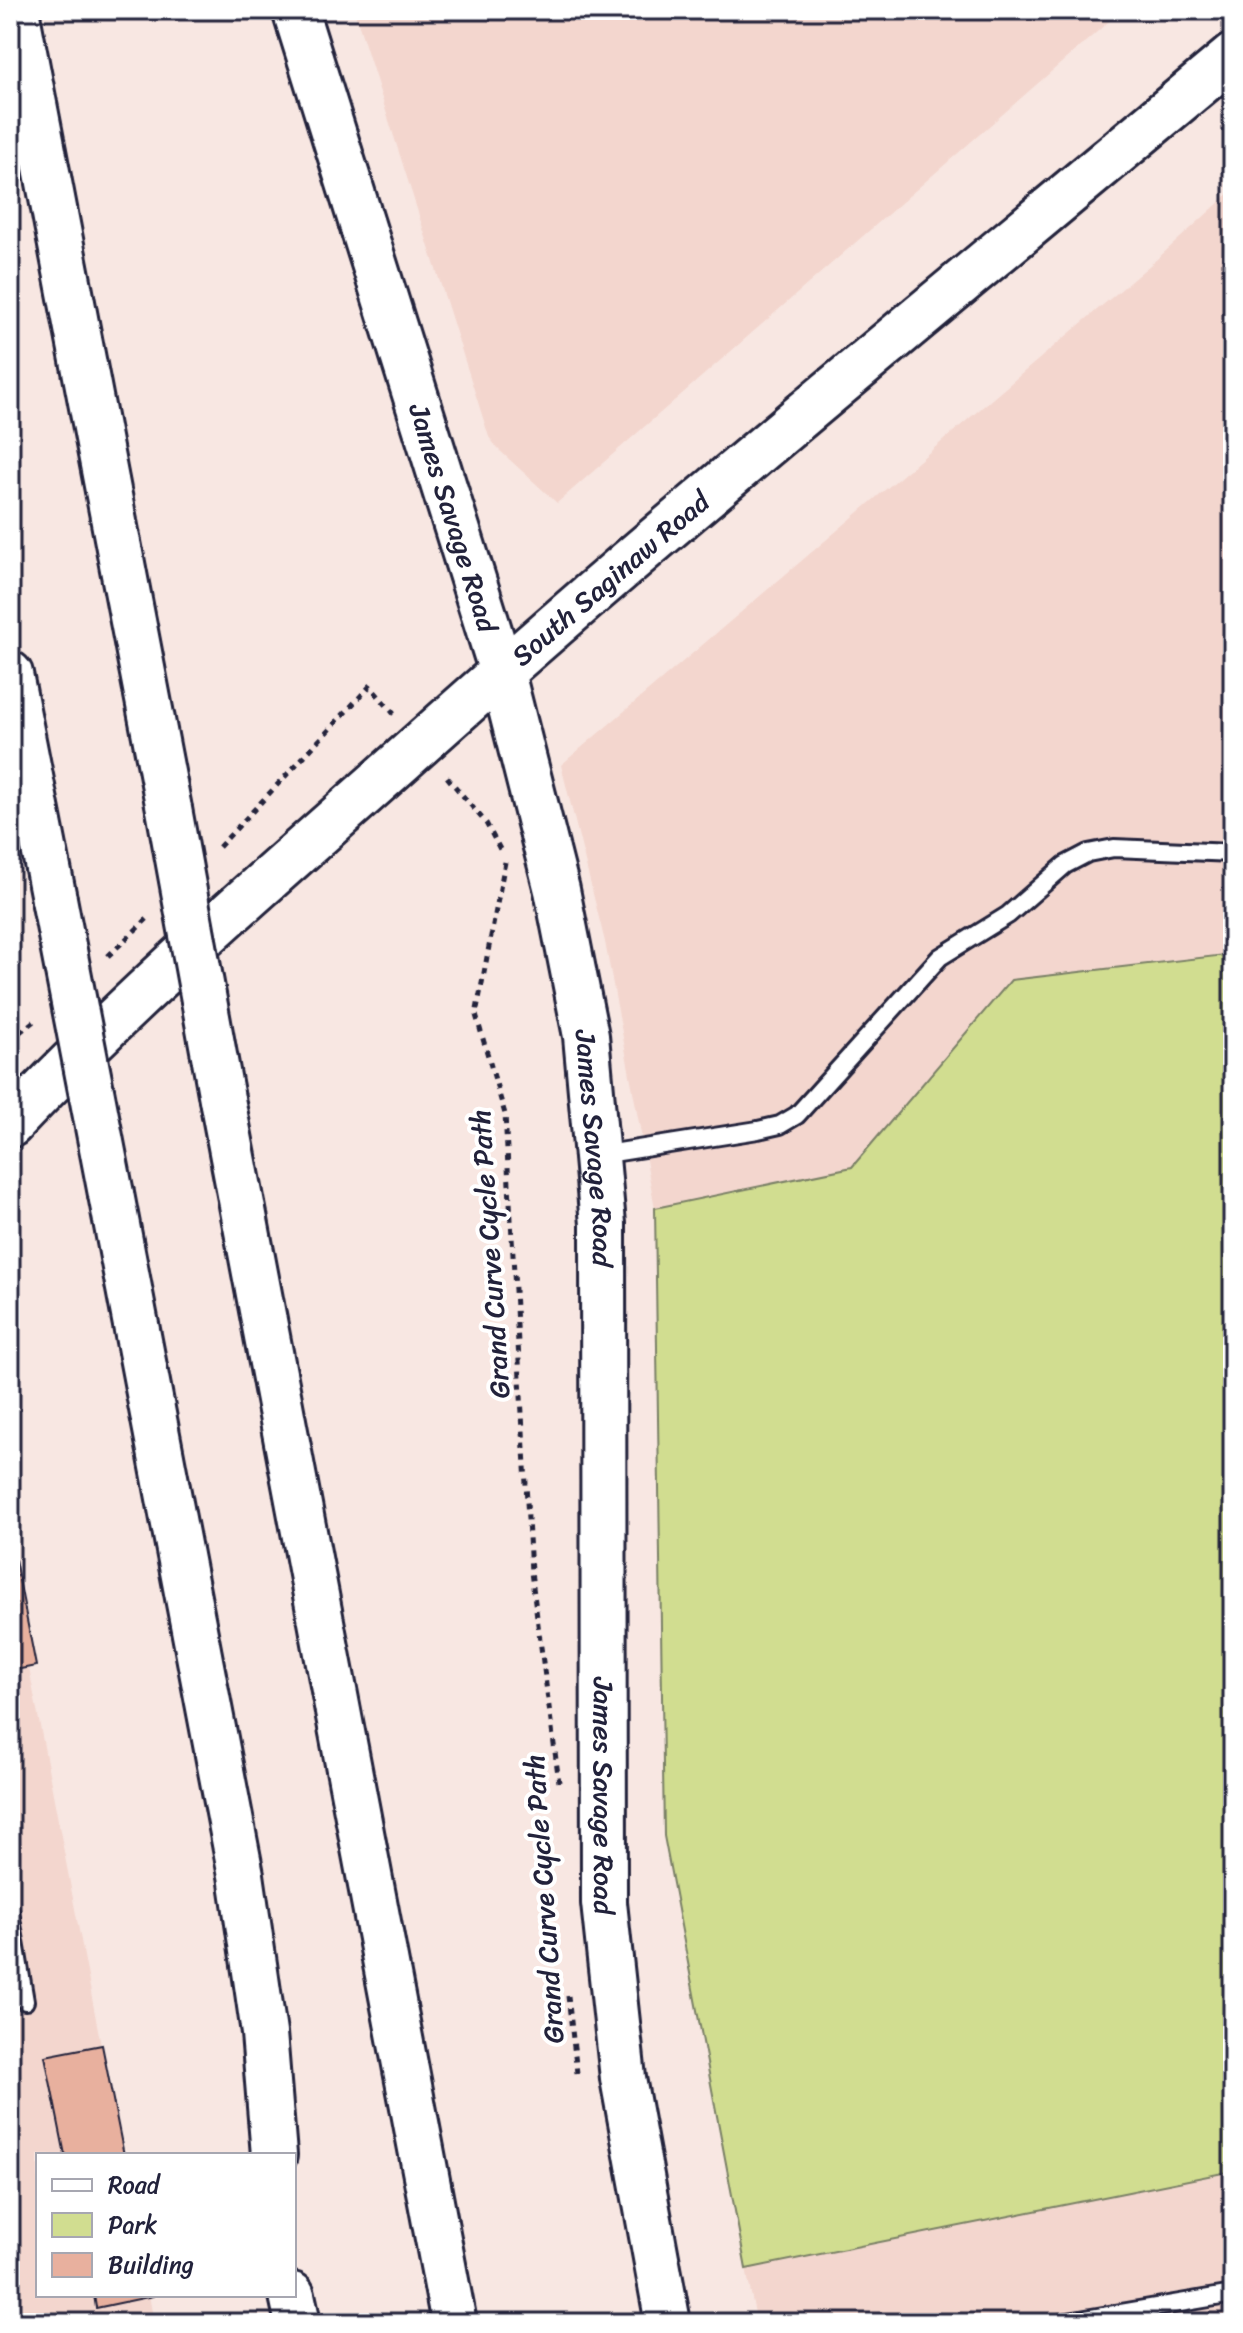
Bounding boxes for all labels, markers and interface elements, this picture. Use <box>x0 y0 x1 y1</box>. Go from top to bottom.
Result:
street label: James Savage Road <box>395 396 513 641</box>
street label: South Saginaw Road <box>499 477 723 678</box>
street label: James Savage Road <box>561 1027 628 1269</box>
street label: Grand Curve Cycle Path <box>455 1108 525 1400</box>
street label: James Savage Road <box>579 1676 630 1920</box>
street label: Grand Curve Cycle Path <box>509 1753 579 2045</box>
legend <box>36 2153 296 2297</box>
text: Road <box>108 2164 162 2206</box>
text: Park <box>108 2204 157 2246</box>
text: Building <box>108 2244 194 2286</box>

